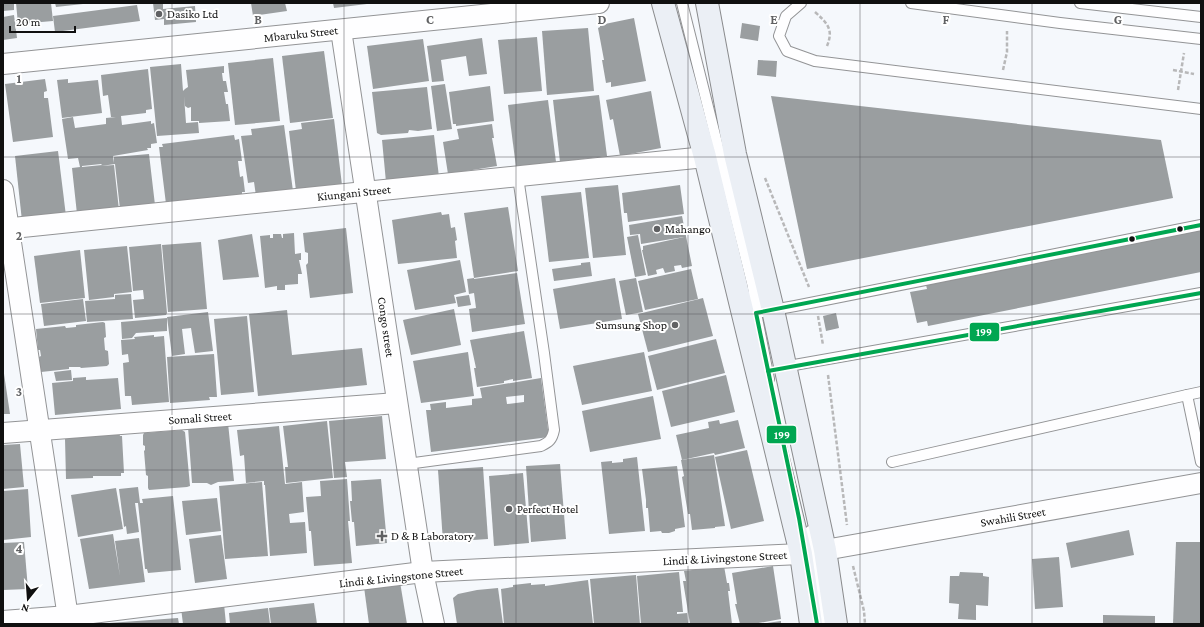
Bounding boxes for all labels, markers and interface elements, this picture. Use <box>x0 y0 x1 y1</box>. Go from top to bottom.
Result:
place label: Dasiko Ltd <box>167 7 219 21</box>
scale bar <box>10 8 75 34</box>
marker: Dasiko Ltd <box>154 9 164 19</box>
text: B <box>254 12 262 27</box>
text: C <box>426 12 434 27</box>
text: D <box>598 12 607 27</box>
text: E <box>770 12 778 27</box>
text: F <box>943 12 950 27</box>
text: G <box>1114 12 1122 27</box>
text: 20 m <box>16 15 41 29</box>
street label: Mbaruku Street <box>263 23 340 45</box>
text: 1 <box>17 71 22 86</box>
street label: Kiungani Street <box>316 182 393 204</box>
place label: Mahango <box>665 222 711 236</box>
marker: Mahango <box>652 224 662 234</box>
unlabelled marker <box>1175 224 1185 234</box>
text: 2 <box>16 228 23 243</box>
unlabelled marker <box>1127 234 1137 244</box>
street label: Congo street <box>375 296 397 359</box>
place label: Sumsung Shop <box>596 318 667 332</box>
marker: Sumsung Shop <box>670 320 680 330</box>
line badge: 199 <box>969 322 1000 342</box>
text: 199 <box>976 326 992 338</box>
text: 3 <box>16 384 22 399</box>
street label: Somali Street <box>168 409 233 427</box>
line badge: 199 <box>766 425 797 444</box>
text: 199 <box>774 429 790 441</box>
place label: Perfect Hotel <box>517 502 578 516</box>
marker: Perfect Hotel <box>504 504 514 514</box>
street label: Swahili Street <box>979 504 1048 530</box>
place label: D & B Laboratory <box>391 529 474 543</box>
marker: D & B Laboratory <box>376 530 388 542</box>
text: 4 <box>15 541 23 556</box>
street label: Lindi & Livingstone Street <box>662 548 789 568</box>
street label: Lindi & Livingstone Street <box>338 563 465 590</box>
north arrow <box>8 579 48 619</box>
text: N <box>19 602 30 615</box>

